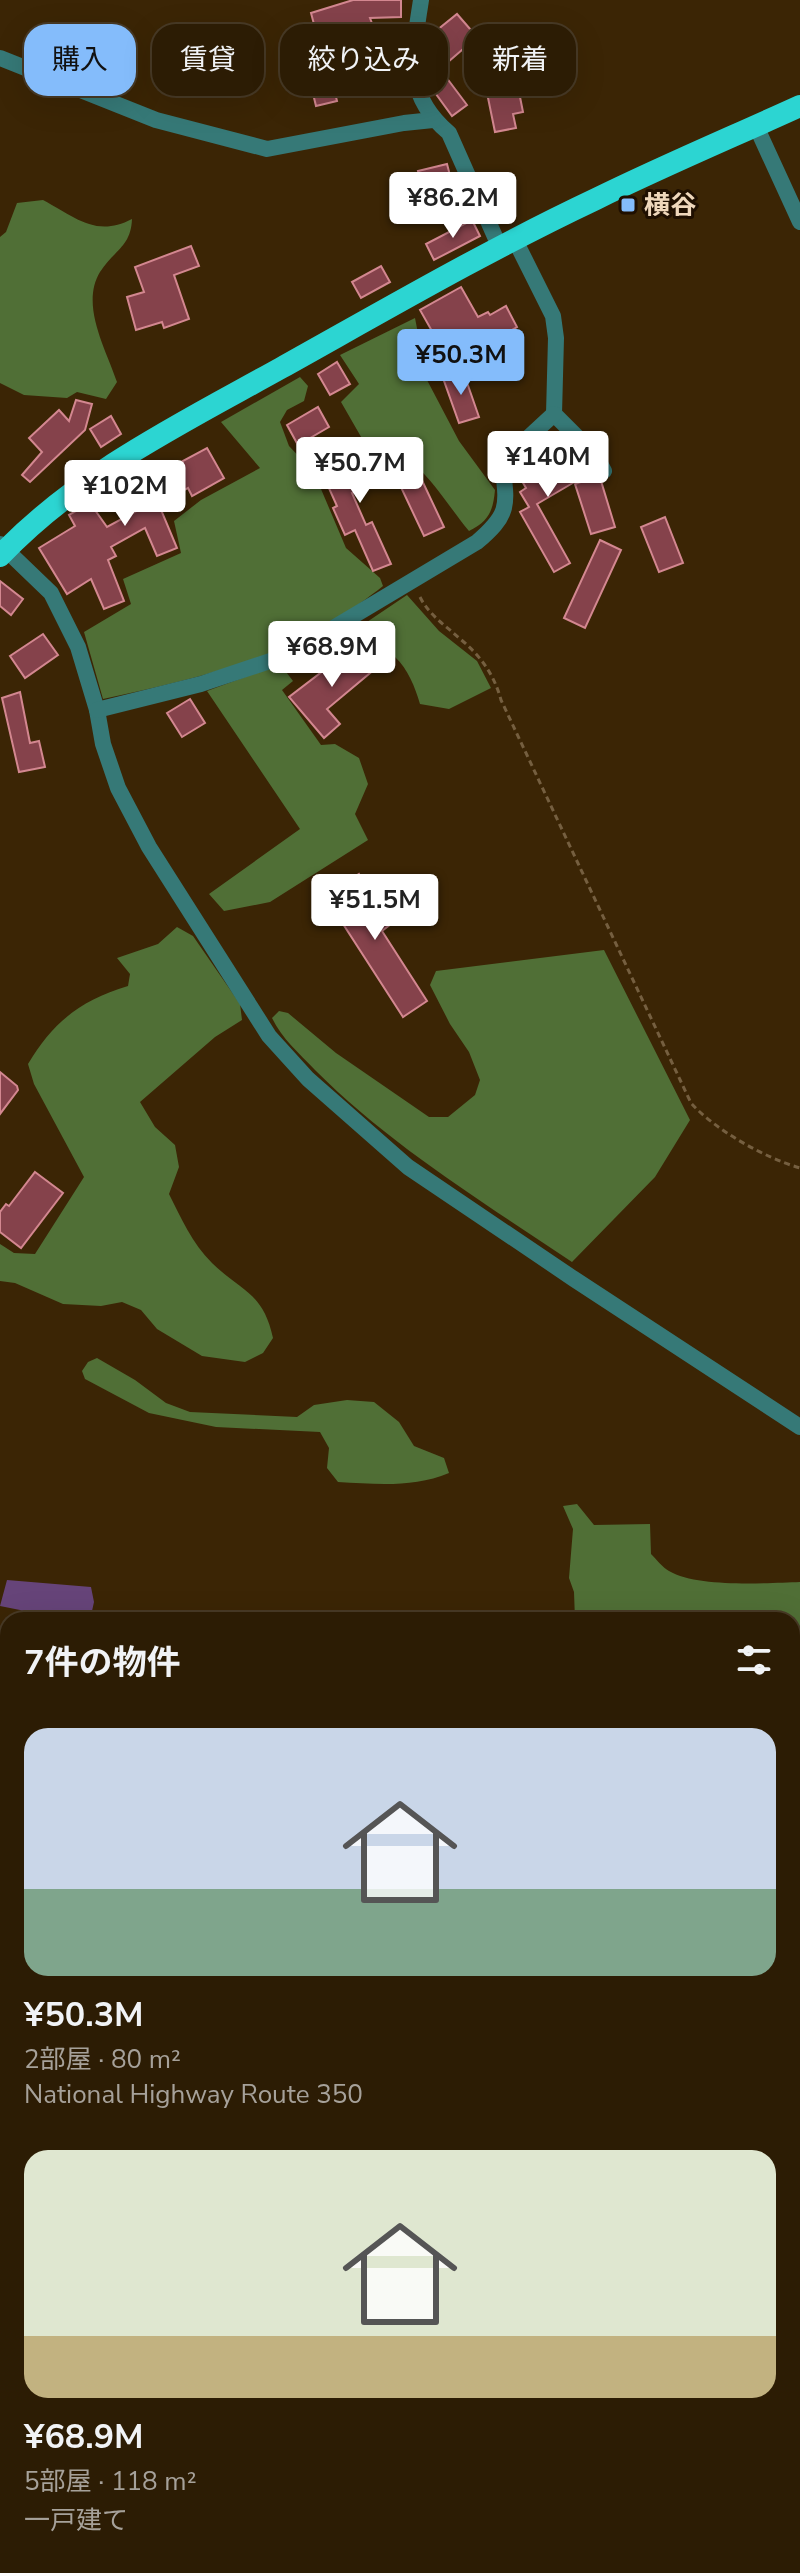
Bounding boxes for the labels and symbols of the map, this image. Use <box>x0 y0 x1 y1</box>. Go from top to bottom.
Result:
pin: ¥86.2M <box>388 172 518 240</box>
place label: 横谷 <box>644 188 696 223</box>
marker: 横谷 <box>619 196 637 214</box>
pin: ¥50.3M <box>396 329 526 397</box>
pin: ¥140M <box>492 431 604 499</box>
pin: ¥50.7M <box>295 437 425 505</box>
pin: ¥102M <box>69 460 181 528</box>
pin: ¥68.9M <box>267 621 397 689</box>
pin: ¥51.5M <box>310 874 440 942</box>

